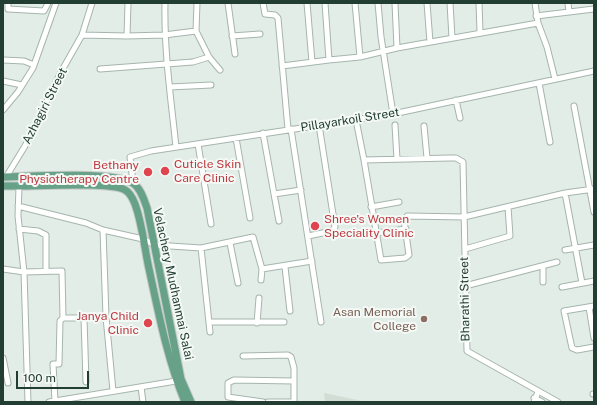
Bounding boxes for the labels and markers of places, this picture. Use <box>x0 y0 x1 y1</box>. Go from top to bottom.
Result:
place label: Cuticle Skin Care Clinic <box>174 157 241 185</box>
place label: Bethany Physiotherapy Centre <box>19 158 139 186</box>
marker: Cuticle Skin Care Clinic <box>159 165 171 177</box>
marker: Bethany Physiotherapy Centre <box>142 166 154 178</box>
place label: Shree's Women Speciality Clinic <box>324 212 414 240</box>
marker: Shree's Women Speciality Clinic <box>309 220 321 232</box>
place label: Asan Memorial College <box>333 305 416 333</box>
place label: Janya Child Clinic <box>76 309 139 337</box>
marker: Asan Memorial College <box>419 314 429 324</box>
marker: Janya Child Clinic <box>142 317 154 329</box>

